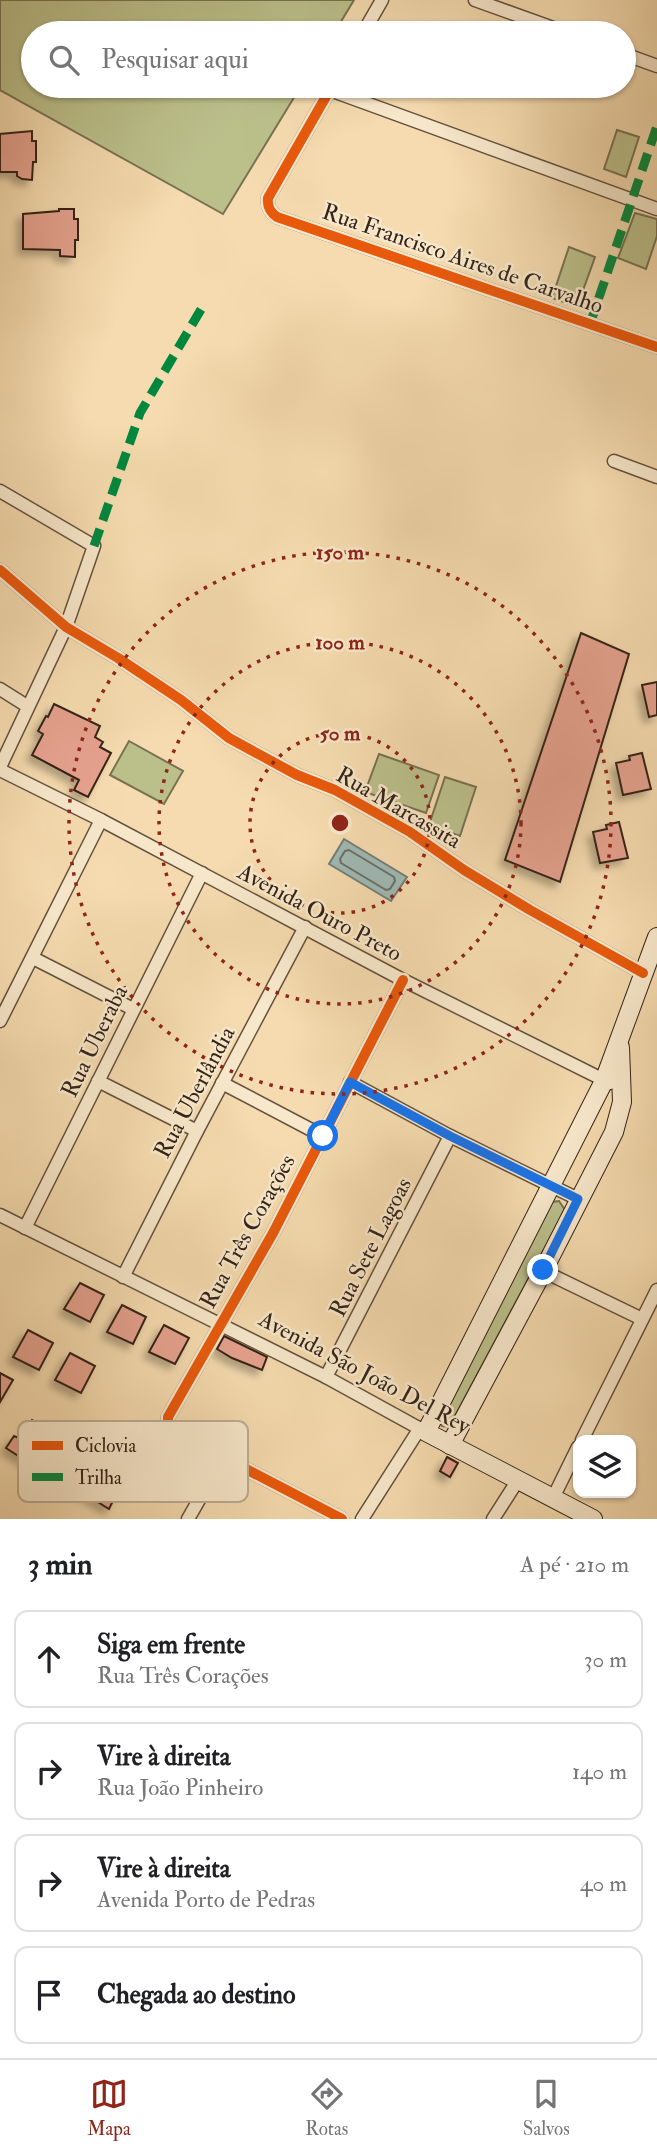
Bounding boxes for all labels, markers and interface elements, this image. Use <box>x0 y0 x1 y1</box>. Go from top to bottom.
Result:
search box <box>21 21 636 98</box>
icon: search <box>45 41 83 79</box>
text: Pesquisar aqui <box>101 44 249 76</box>
street label: Rua Francisco Aires de Carvalho <box>319 197 607 320</box>
text: 150 m <box>316 539 365 566</box>
text: 100 m <box>315 629 366 656</box>
text: 50 m <box>320 720 361 747</box>
street label: Rua Marcassita <box>331 760 467 855</box>
centre of rings <box>328 811 352 835</box>
street label: Avenida Ouro Preto <box>232 857 407 968</box>
street label: Rua Uberaba <box>55 980 134 1102</box>
street label: Rua Uberlândia <box>148 1021 242 1163</box>
route start <box>307 1120 338 1151</box>
street label: Rua Três Corações <box>193 1149 302 1313</box>
street label: Rua Sete Lagoas <box>323 1173 418 1322</box>
route end <box>527 1254 558 1285</box>
street label: Avenida São João Del Rey <box>253 1304 476 1441</box>
legend <box>18 1421 248 1502</box>
text: Ciclovia <box>75 1434 136 1458</box>
map controls <box>573 1435 636 1498</box>
button: layers <box>573 1435 636 1498</box>
text: Trilha <box>75 1466 122 1490</box>
text: 3 min <box>28 1546 93 1583</box>
text: A pé · 210 m <box>520 1550 629 1579</box>
text: Siga em frente <box>97 1629 245 1661</box>
icon: ahead <box>30 1640 68 1678</box>
text: 30 m <box>584 1645 627 1674</box>
text: Rua Três Corações <box>97 1661 269 1690</box>
text: Vire à direita <box>97 1741 230 1773</box>
icon: right <box>30 1752 68 1790</box>
text: 140 m <box>572 1757 627 1786</box>
text: Rua João Pinheiro <box>97 1773 263 1802</box>
text: Vire à direita <box>97 1853 230 1885</box>
icon: right <box>30 1864 68 1902</box>
text: 40 m <box>580 1869 627 1898</box>
text: Avenida Porto de Pedras <box>97 1885 315 1914</box>
icon: arrive <box>30 1976 68 2014</box>
text: Chegada ao destino <box>97 1979 295 2011</box>
tab: Mapa <box>87 2075 131 2141</box>
tab: Rotas <box>305 2075 348 2141</box>
tab: Salvos <box>523 2075 570 2141</box>

